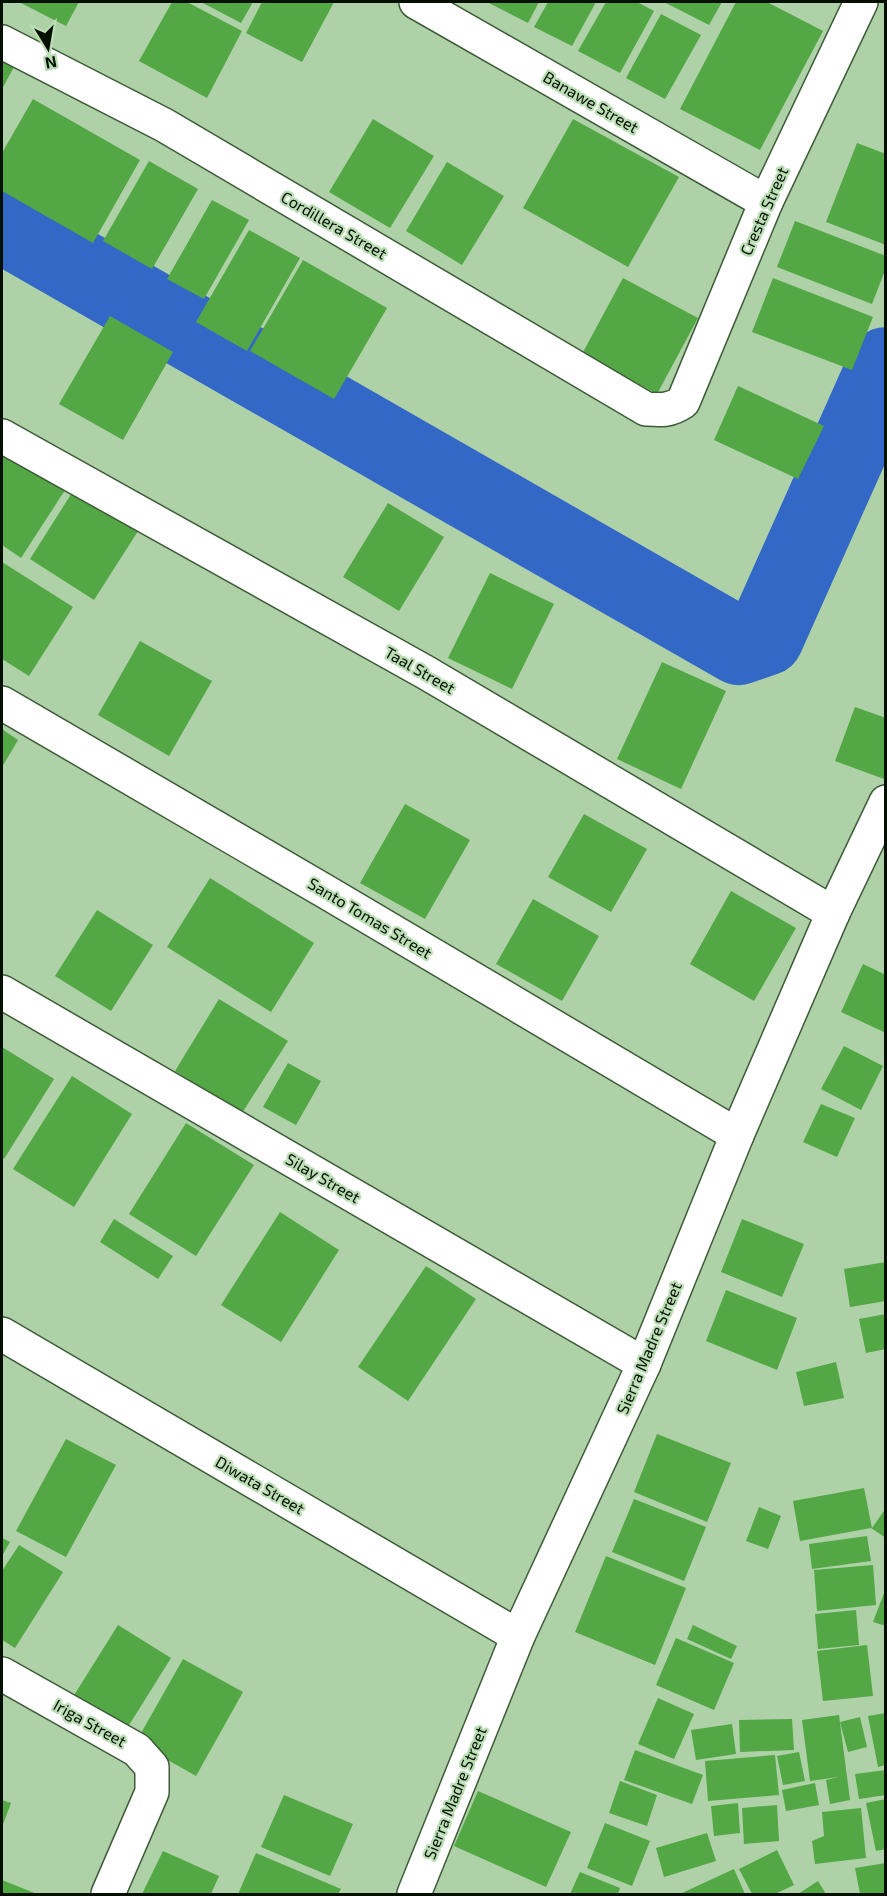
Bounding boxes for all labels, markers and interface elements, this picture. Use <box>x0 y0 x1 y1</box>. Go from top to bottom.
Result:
north arrow <box>18 18 78 78</box>
text: N <box>43 53 58 74</box>
street label: Banawe Street <box>540 67 642 136</box>
street label: Cresta Street <box>736 164 792 258</box>
street label: Cordillera Street <box>278 187 391 263</box>
street label: Taal Street <box>382 642 459 697</box>
street label: Santo Tomas Street <box>305 873 436 962</box>
street label: Silay Street <box>283 1149 364 1206</box>
street label: Sierra Madre Street <box>612 1279 685 1417</box>
street label: Diwata Street <box>212 1451 308 1518</box>
street label: Iriga Street <box>51 1695 130 1750</box>
street label: Sierra Madre Street <box>419 1724 490 1862</box>

